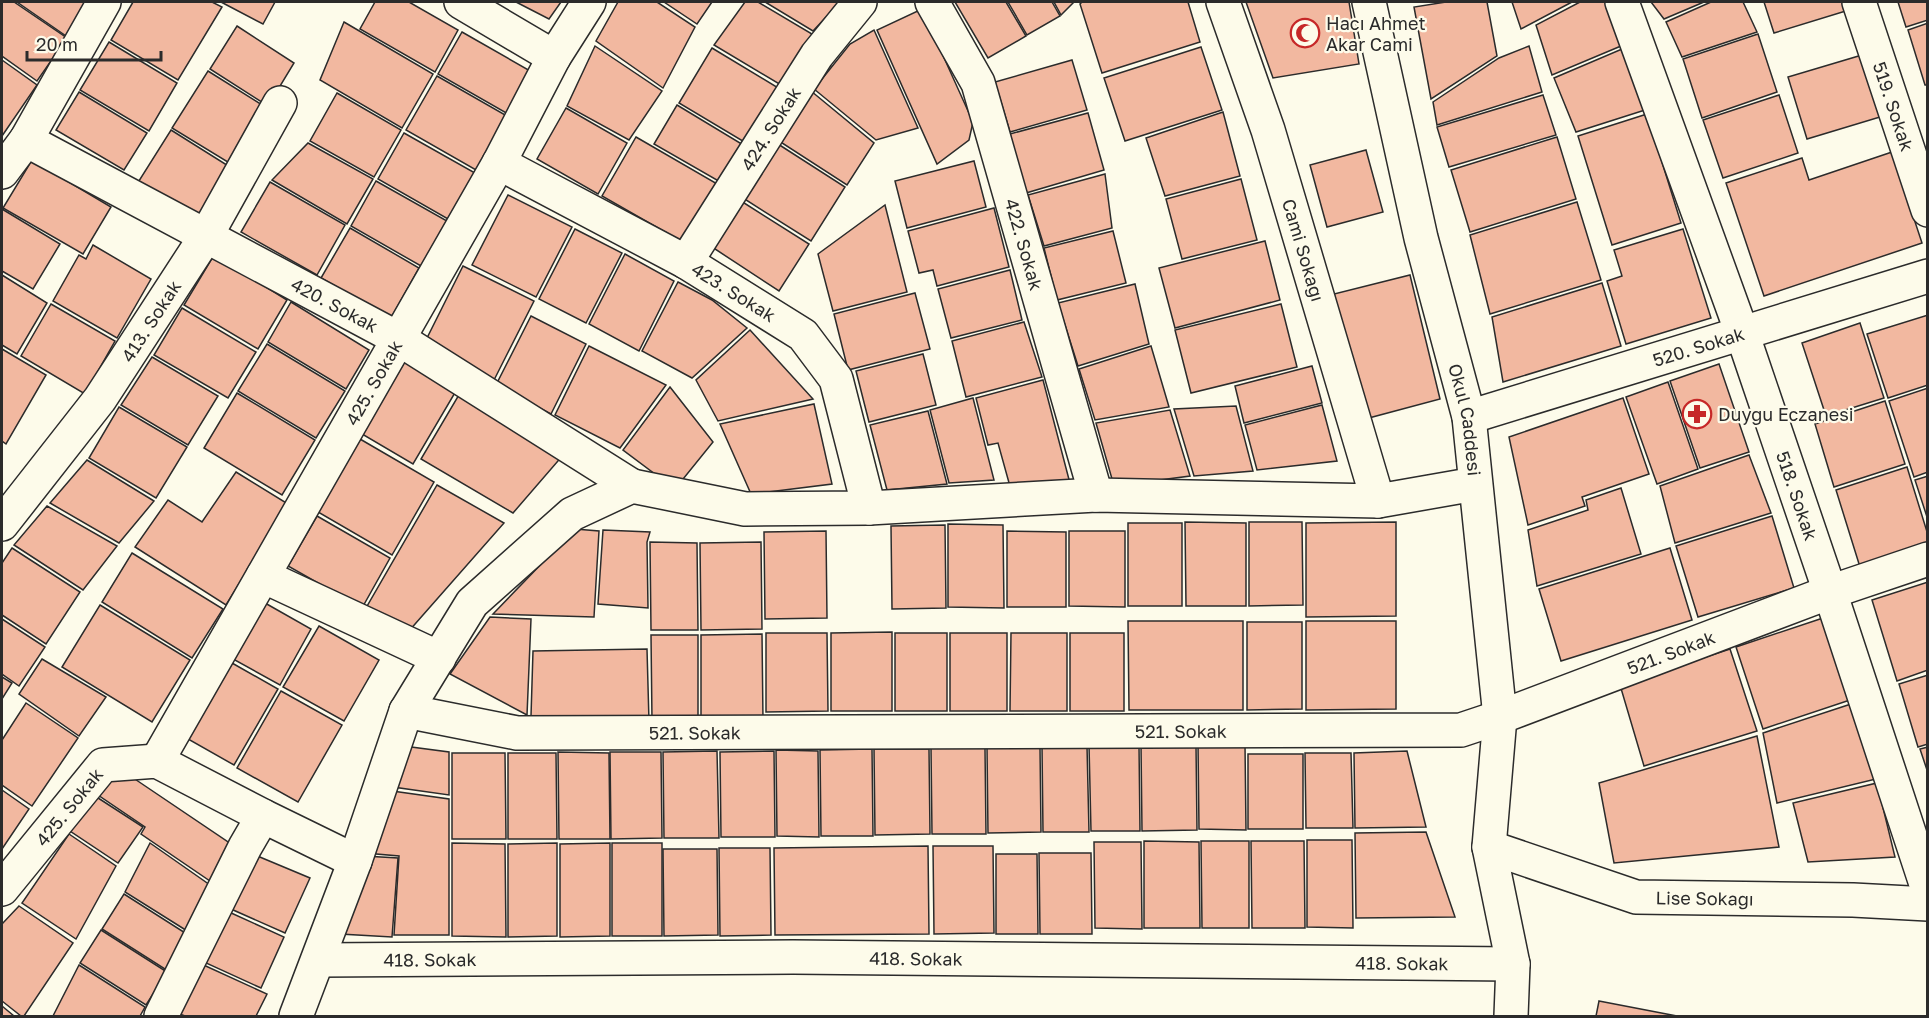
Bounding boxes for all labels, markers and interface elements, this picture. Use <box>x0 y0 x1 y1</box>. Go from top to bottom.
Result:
place label: Hacı Ahmet Akar Cami <box>1326 12 1426 55</box>
mosque icon: Hacı Ahmet Akar Cami <box>1289 17 1321 49</box>
scale bar <box>27 24 160 62</box>
text: 20 m <box>36 33 78 55</box>
street label: 519. Sokak <box>1869 59 1919 154</box>
street label: 424. Sokak <box>736 82 805 175</box>
street label: 422. Sokak <box>1001 196 1048 293</box>
street label: Cami Sokağı <box>1278 196 1329 304</box>
street label: 423. Sokak <box>688 258 780 326</box>
street label: 420. Sokak <box>288 273 382 337</box>
street label: 413. Sokak <box>116 276 185 366</box>
street label: 520. Sokak <box>1650 322 1747 371</box>
street label: 425. Sokak <box>340 336 406 429</box>
street label: Okul Caddesi <box>1444 361 1486 477</box>
pharmacy icon: Duygu Eczanesi <box>1681 398 1713 430</box>
place label: Duygu Eczanesi <box>1718 403 1854 425</box>
street label: 518. Sokak <box>1772 448 1823 543</box>
street label: 521. Sokak <box>1624 626 1718 679</box>
street label: 521. Sokak <box>1135 720 1227 742</box>
street label: 521. Sokak <box>649 721 741 744</box>
street label: 425. Sokak <box>31 763 107 850</box>
street label: Lise Sokağı <box>1656 886 1754 910</box>
street label: 418. Sokak <box>869 947 963 970</box>
street label: 418. Sokak <box>383 948 477 971</box>
street label: 418. Sokak <box>1355 951 1449 974</box>

